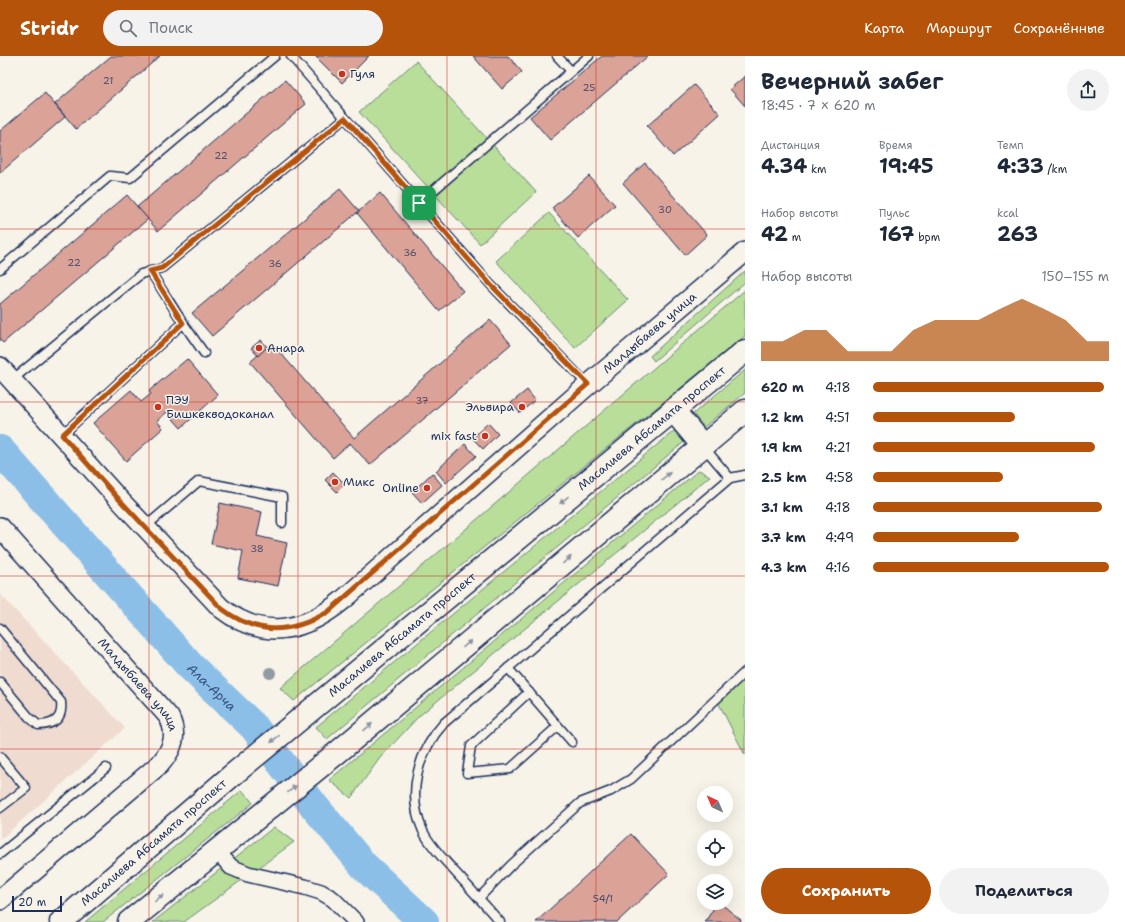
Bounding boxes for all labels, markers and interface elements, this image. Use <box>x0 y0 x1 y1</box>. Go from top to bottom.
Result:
search box <box>103 10 383 46</box>
text: Stridr <box>20 16 79 41</box>
icon: search <box>117 17 139 39</box>
text: Поиск <box>149 18 193 38</box>
text: Карта <box>864 19 904 37</box>
text: Маршрут <box>926 19 992 37</box>
text: Сохранённые <box>1014 19 1105 37</box>
place label: Гуля <box>350 66 375 82</box>
text: Вечерний забег <box>761 67 943 96</box>
marker: Гуля <box>337 69 347 79</box>
button: share <box>1067 69 1109 111</box>
house number: 21 <box>103 74 113 87</box>
house number: 25 <box>583 81 595 94</box>
text: 18:45 · 7 × 620 m <box>761 97 876 114</box>
text: Дистанция <box>761 138 820 153</box>
text: Время <box>879 138 913 153</box>
text: Темп <box>997 138 1024 153</box>
house number: 22 <box>214 149 228 162</box>
text: 4.34 <box>761 153 807 179</box>
text: 19:45 <box>879 153 933 179</box>
text: 4:33 <box>997 153 1044 179</box>
text: km <box>807 162 827 177</box>
text: /km <box>1044 162 1067 177</box>
pin <box>402 186 436 220</box>
icon: arrive <box>408 192 430 214</box>
house number: 30 <box>658 203 672 216</box>
text: Набор высоты <box>761 206 838 221</box>
text: Пульс <box>879 206 910 221</box>
text: kcal <box>997 206 1018 221</box>
text: 42 <box>761 221 788 247</box>
text: 167 <box>879 221 914 247</box>
text: 263 <box>997 221 1038 247</box>
text: m <box>788 230 801 245</box>
text: bpm <box>914 230 940 245</box>
house number: 36 <box>403 246 417 259</box>
house number: 22 <box>67 256 81 269</box>
house number: 36 <box>268 257 282 270</box>
text: Набор высоты <box>761 268 852 285</box>
text: 150–155 m <box>1041 268 1109 285</box>
street label: Малдыбаева улица <box>599 288 700 377</box>
place label: Анара <box>267 340 305 356</box>
marker: Анара <box>254 343 264 353</box>
street label: Масалиева Абсамата проспект <box>574 362 730 494</box>
text: 620 m <box>761 379 804 396</box>
text: 4:18 <box>825 379 851 396</box>
place label: ПЭУ Бишкекводоканал <box>166 392 274 422</box>
house number: 37 <box>415 394 429 407</box>
place label: Эльвира <box>465 399 515 415</box>
marker: ПЭУ Бишкекводоканал <box>153 402 163 412</box>
marker: Эльвира <box>517 402 527 412</box>
text: 1.2 km <box>761 409 804 426</box>
text: 4:51 <box>825 409 850 426</box>
place label: mix fast <box>431 428 477 444</box>
marker: mix fast <box>480 431 490 441</box>
text: 1.9 km <box>761 439 802 456</box>
text: 4:21 <box>825 439 850 456</box>
text: 2.5 km <box>761 469 807 486</box>
text: 4:58 <box>825 469 854 486</box>
one-way arrow <box>661 472 672 481</box>
place label: Микс <box>343 474 375 490</box>
marker: Микс <box>330 477 340 487</box>
place label: Online <box>382 480 419 496</box>
marker: Online <box>422 483 432 493</box>
one-way arrow <box>558 496 569 505</box>
text: 3.1 km <box>761 499 803 516</box>
text: 4:18 <box>825 499 851 516</box>
text: 3.7 km <box>761 529 806 546</box>
text: 4:49 <box>825 529 854 546</box>
house number: 38 <box>250 542 264 555</box>
one-way arrow <box>561 555 572 564</box>
text: 4.3 km <box>761 559 807 576</box>
text: 4:16 <box>825 559 850 576</box>
street label: Масалиева Абсамата проспект <box>325 568 480 701</box>
street label: Малдыбаева улица <box>94 634 182 733</box>
one-way arrow <box>462 639 473 648</box>
water label: Ала-Арча <box>183 660 240 715</box>
one-way arrow <box>362 723 373 732</box>
one-way arrow <box>270 735 281 744</box>
street label: Масалиева Абсамата проспект <box>77 775 231 910</box>
one-way arrow <box>287 785 298 793</box>
north arrow <box>697 786 733 822</box>
map controls <box>697 786 733 910</box>
button: locate <box>697 830 733 866</box>
button: Сохранить <box>761 868 931 914</box>
button: Поделиться <box>939 868 1109 914</box>
button: layers <box>697 874 733 910</box>
house number: 54/1 <box>593 892 613 905</box>
one-way arrow <box>154 893 165 902</box>
scale bar <box>12 894 62 913</box>
text: 20 m <box>18 895 46 910</box>

